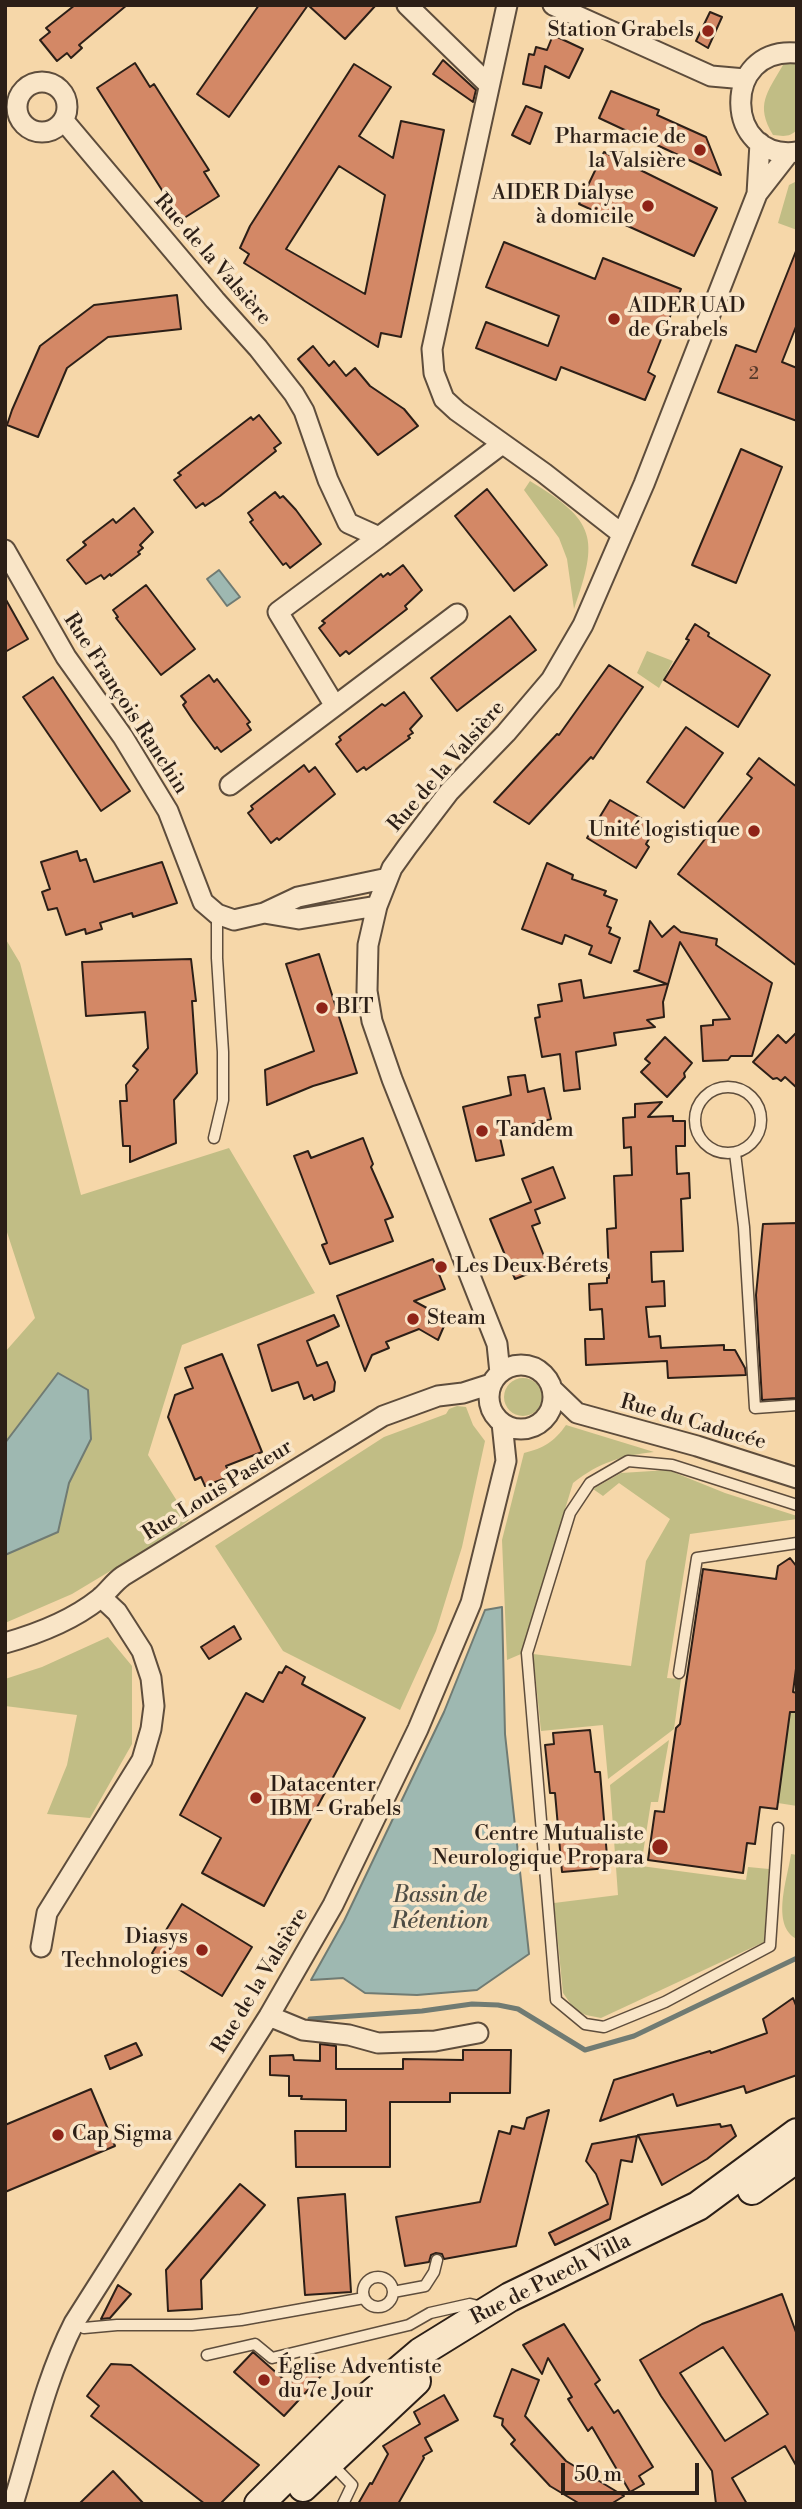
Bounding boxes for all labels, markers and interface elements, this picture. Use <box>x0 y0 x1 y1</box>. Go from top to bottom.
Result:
place label: Station Grabels <box>547 18 694 44</box>
marker: Station Grabels <box>700 23 716 39</box>
place label: Pharmacie de la Valsière <box>555 125 686 175</box>
marker: Pharmacie de la Valsière <box>692 142 708 158</box>
place label: AIDER Dialyse à domicile <box>492 181 634 231</box>
street label: Rue de la Valsière <box>148 189 276 331</box>
marker: AIDER Dialyse à domicile <box>640 198 656 214</box>
place label: AIDER UAD de Grabels <box>628 294 745 344</box>
marker: AIDER UAD de Grabels <box>606 311 622 327</box>
house number: 2 <box>749 364 759 386</box>
street label: Rue François Ranchin <box>57 609 193 799</box>
street label: Rue de la Valsière <box>383 696 511 838</box>
place label: Unité logistique <box>589 818 740 844</box>
marker: Unité logistique <box>746 823 762 839</box>
place label: BIT <box>336 995 374 1021</box>
marker: BIT <box>314 1000 330 1016</box>
place label: Tandem <box>496 1118 574 1144</box>
marker: Tandem <box>474 1123 490 1139</box>
place label: Les Deux Bérets <box>455 1254 608 1280</box>
marker: Les Deux Bérets <box>433 1259 449 1275</box>
place label: Steam <box>427 1306 486 1332</box>
marker: Steam <box>405 1311 421 1327</box>
street label: Rue du Caducée <box>617 1390 769 1456</box>
street label: Rue Louis Pasteur <box>139 1435 297 1547</box>
place label: Datacenter IBM - Grabels <box>270 1773 401 1823</box>
marker: Datacenter IBM - Grabels <box>248 1790 264 1806</box>
place label: Centre Mutualiste Neurologique Propara <box>432 1822 644 1872</box>
marker: Centre Mutualiste Neurologique Propara <box>650 1837 670 1857</box>
water label: Bassin de Rétention <box>391 1882 489 1936</box>
street label: Rue de la Valsière <box>208 1903 314 2059</box>
place label: Diasys Technologies <box>62 1925 188 1975</box>
marker: Diasys Technologies <box>194 1942 210 1958</box>
place label: Cap Sigma <box>72 2122 172 2148</box>
marker: Cap Sigma <box>50 2127 66 2143</box>
street label: Rue de Puech Villa <box>467 2229 635 2331</box>
place label: Église Adventiste du 7e Jour <box>278 2355 442 2405</box>
marker: Église Adventiste du 7e Jour <box>256 2372 272 2388</box>
scale bar <box>564 2450 702 2494</box>
text: 50 m <box>574 2462 622 2488</box>

